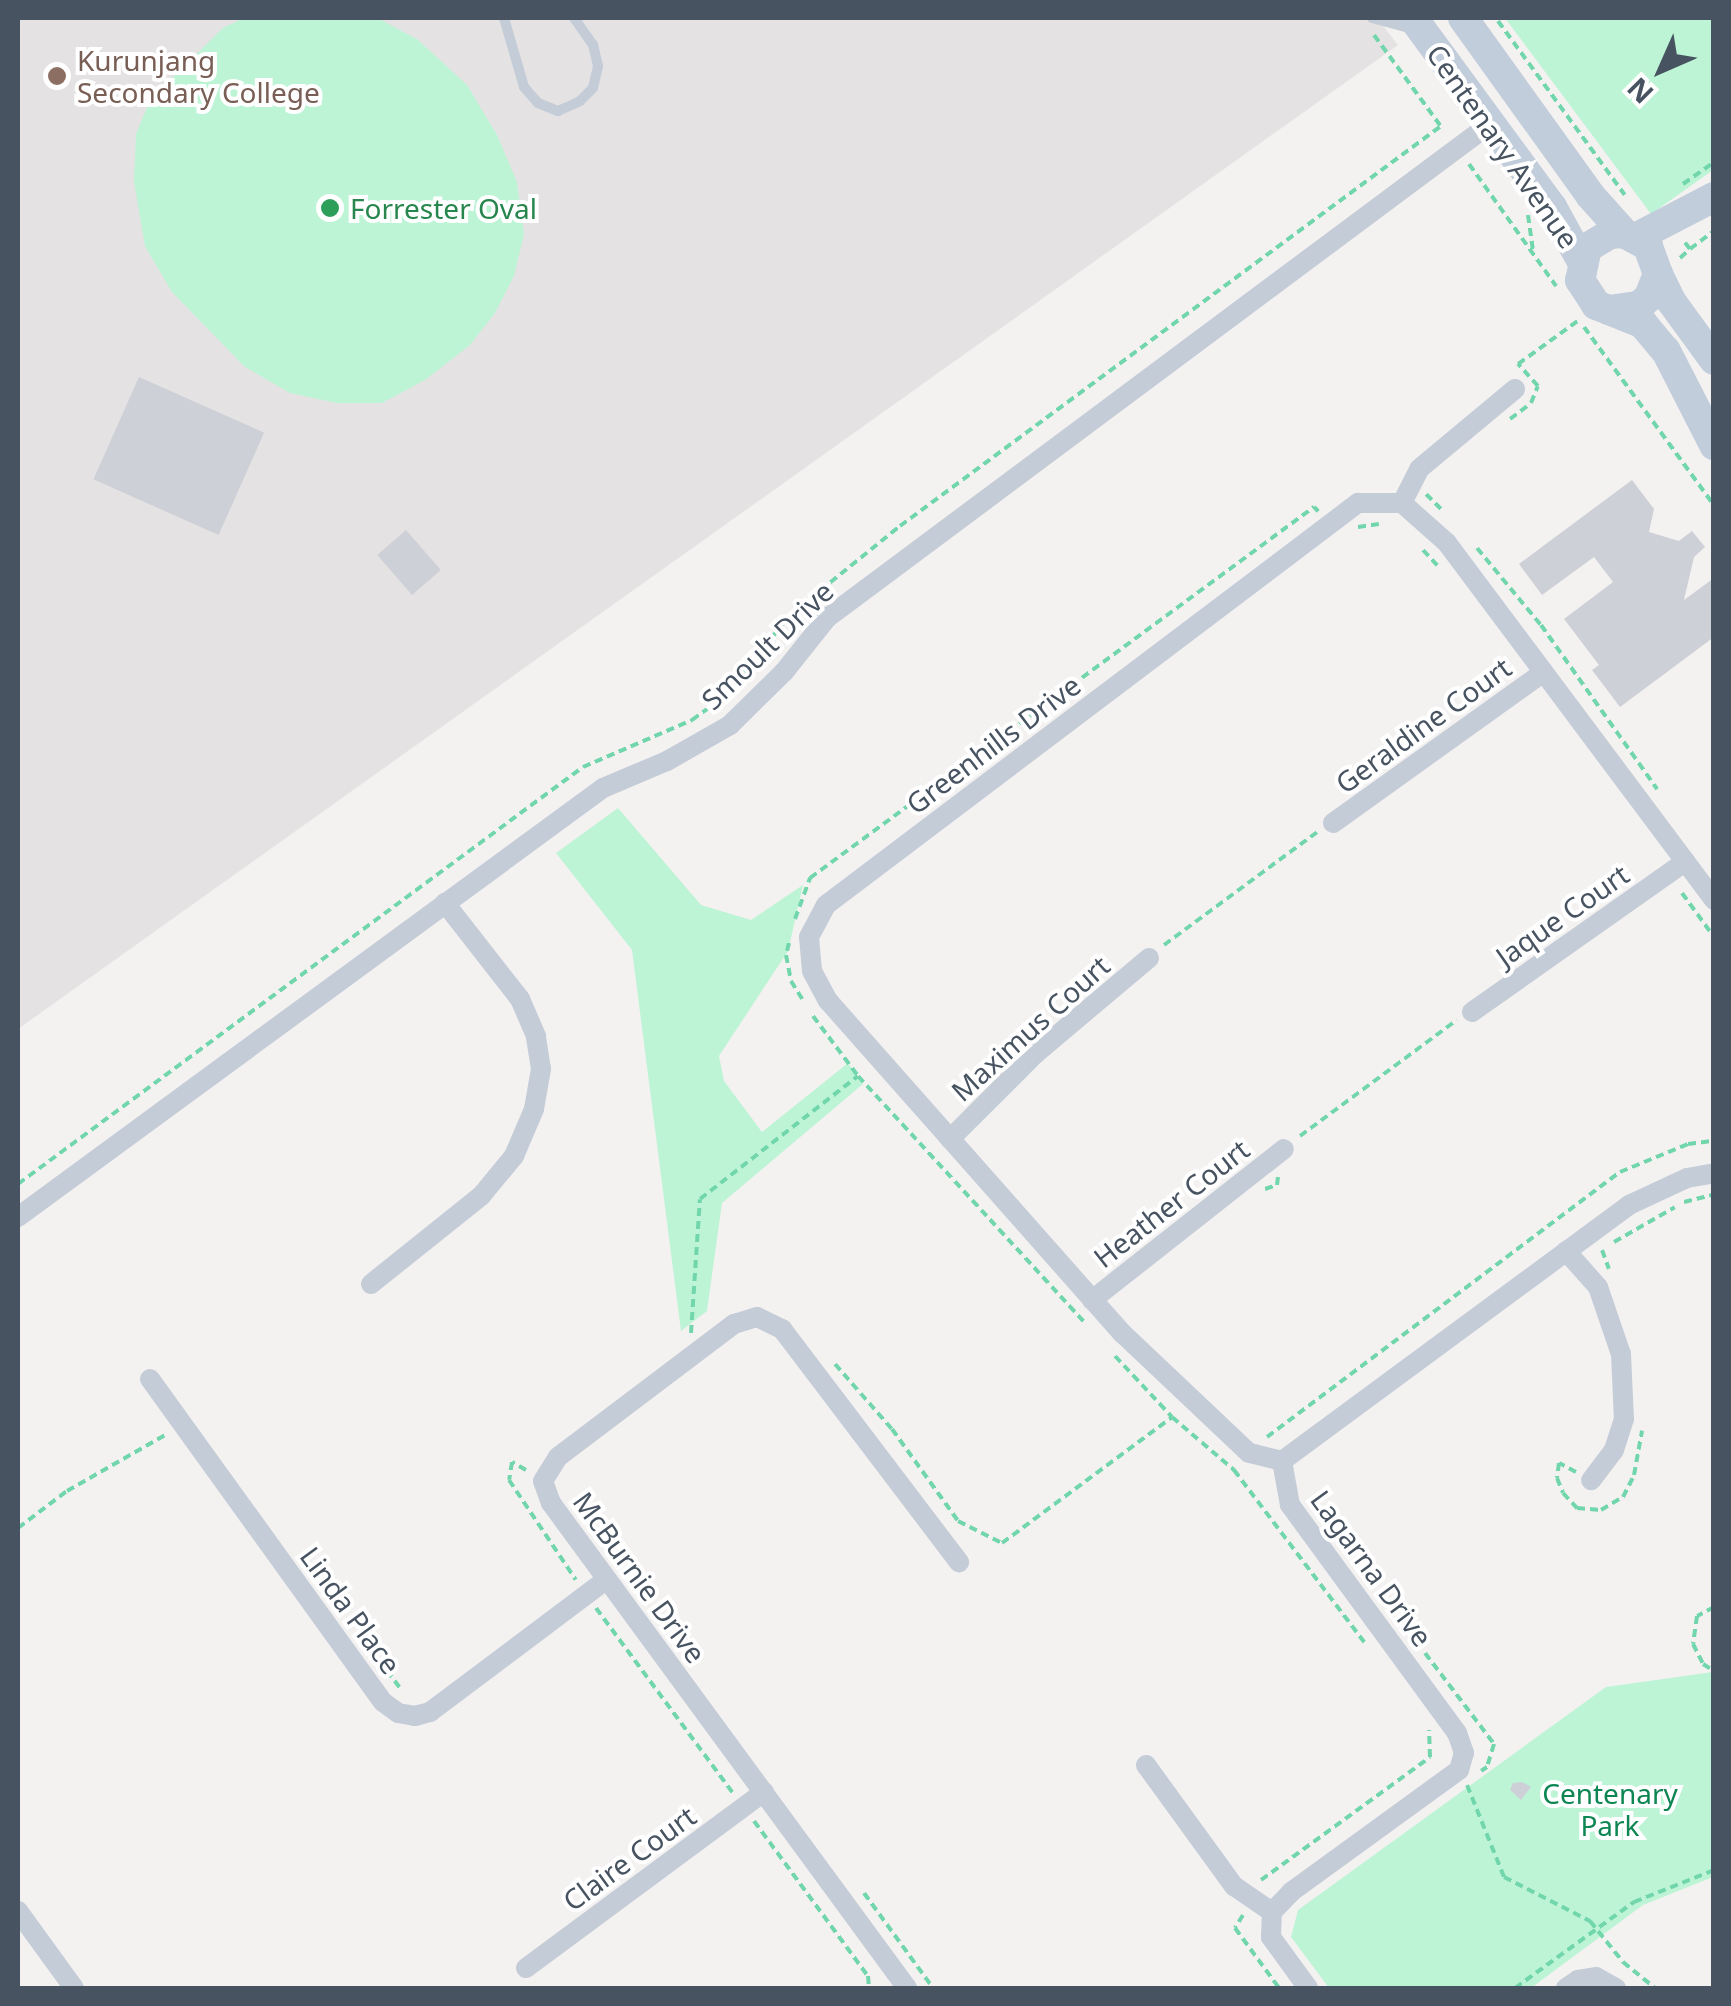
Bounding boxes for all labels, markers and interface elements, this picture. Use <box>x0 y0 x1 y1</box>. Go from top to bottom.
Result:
north arrow <box>1611 20 1711 120</box>
street label: Centenary Avenue <box>1420 38 1586 254</box>
place label: Kurunjang Secondary College <box>77 43 320 109</box>
marker: Kurunjang Secondary College <box>46 65 68 87</box>
text: N <box>1618 70 1661 113</box>
place label: Forrester Oval <box>350 191 537 225</box>
marker: Forrester Oval <box>319 197 341 219</box>
street label: Smoult Drive <box>694 574 840 716</box>
street label: Geraldine Court <box>1329 650 1517 800</box>
street label: Greenhills Drive <box>899 668 1087 820</box>
street label: Jaque Court <box>1489 857 1635 973</box>
street label: Maximus Court <box>944 948 1116 1108</box>
street label: Heather Court <box>1087 1132 1255 1274</box>
street label: Lagarna Drive <box>1304 1484 1440 1652</box>
street label: McBurnie Drive <box>567 1485 713 1669</box>
street label: Linda Place <box>294 1540 408 1680</box>
park label: Centenary Park <box>1542 1776 1678 1842</box>
street label: Claire Court <box>556 1799 702 1917</box>

